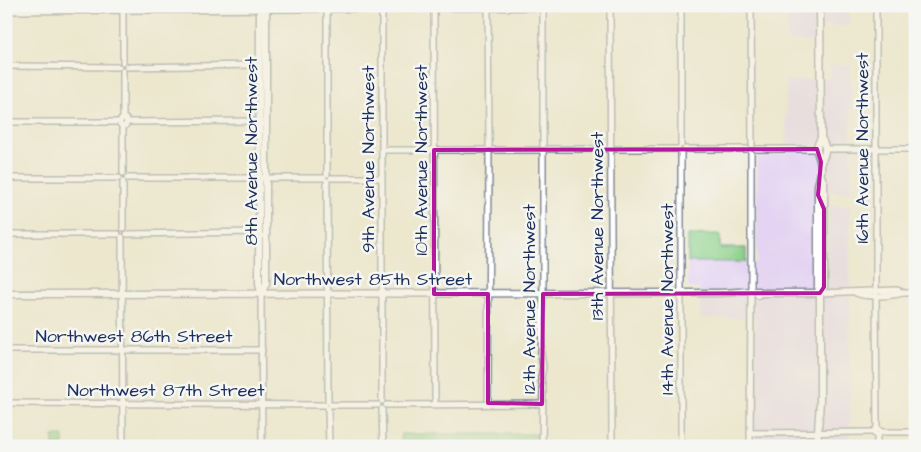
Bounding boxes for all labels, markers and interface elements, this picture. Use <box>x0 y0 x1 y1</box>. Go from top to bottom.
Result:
street label: 16th Avenue Northwest <box>850 52 875 243</box>
street label: 8th Avenue Northwest <box>239 56 264 245</box>
street label: 10th Avenue Northwest <box>409 64 434 255</box>
street label: 9th Avenue Northwest <box>356 65 381 253</box>
street label: 13th Avenue Northwest <box>585 131 610 320</box>
street label: 14th Avenue Northwest <box>655 202 680 395</box>
street label: 12th Avenue Northwest <box>517 203 542 394</box>
street label: Northwest 85th Street <box>274 267 473 292</box>
street label: Northwest 86th Street <box>35 324 233 349</box>
street label: Northwest 87th Street <box>67 378 265 403</box>

